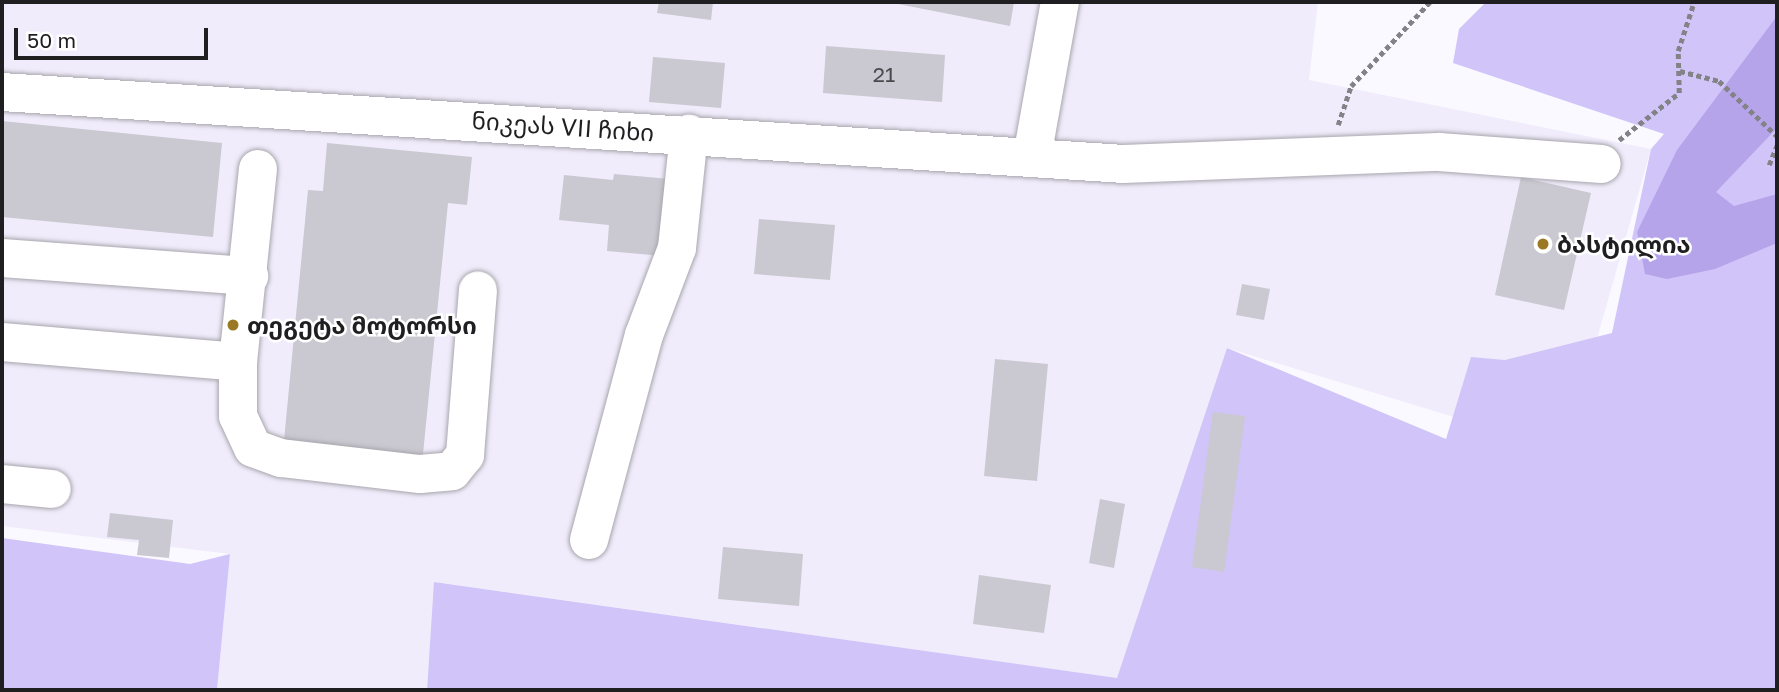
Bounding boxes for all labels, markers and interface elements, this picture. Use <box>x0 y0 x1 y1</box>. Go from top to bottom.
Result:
scale bar <box>18 14 212 58</box>
text: 50 m <box>27 27 76 53</box>
house number: 21 <box>873 61 895 87</box>
street label: ნიკეას VII ჩიხი <box>471 105 655 147</box>
place label: ბასტილია <box>1557 230 1690 258</box>
marker: ბასტილია <box>1535 236 1551 252</box>
place label: თეგეტა მოტორსი <box>247 311 477 339</box>
marker: თეგეტა მოტორსი <box>225 317 241 333</box>

